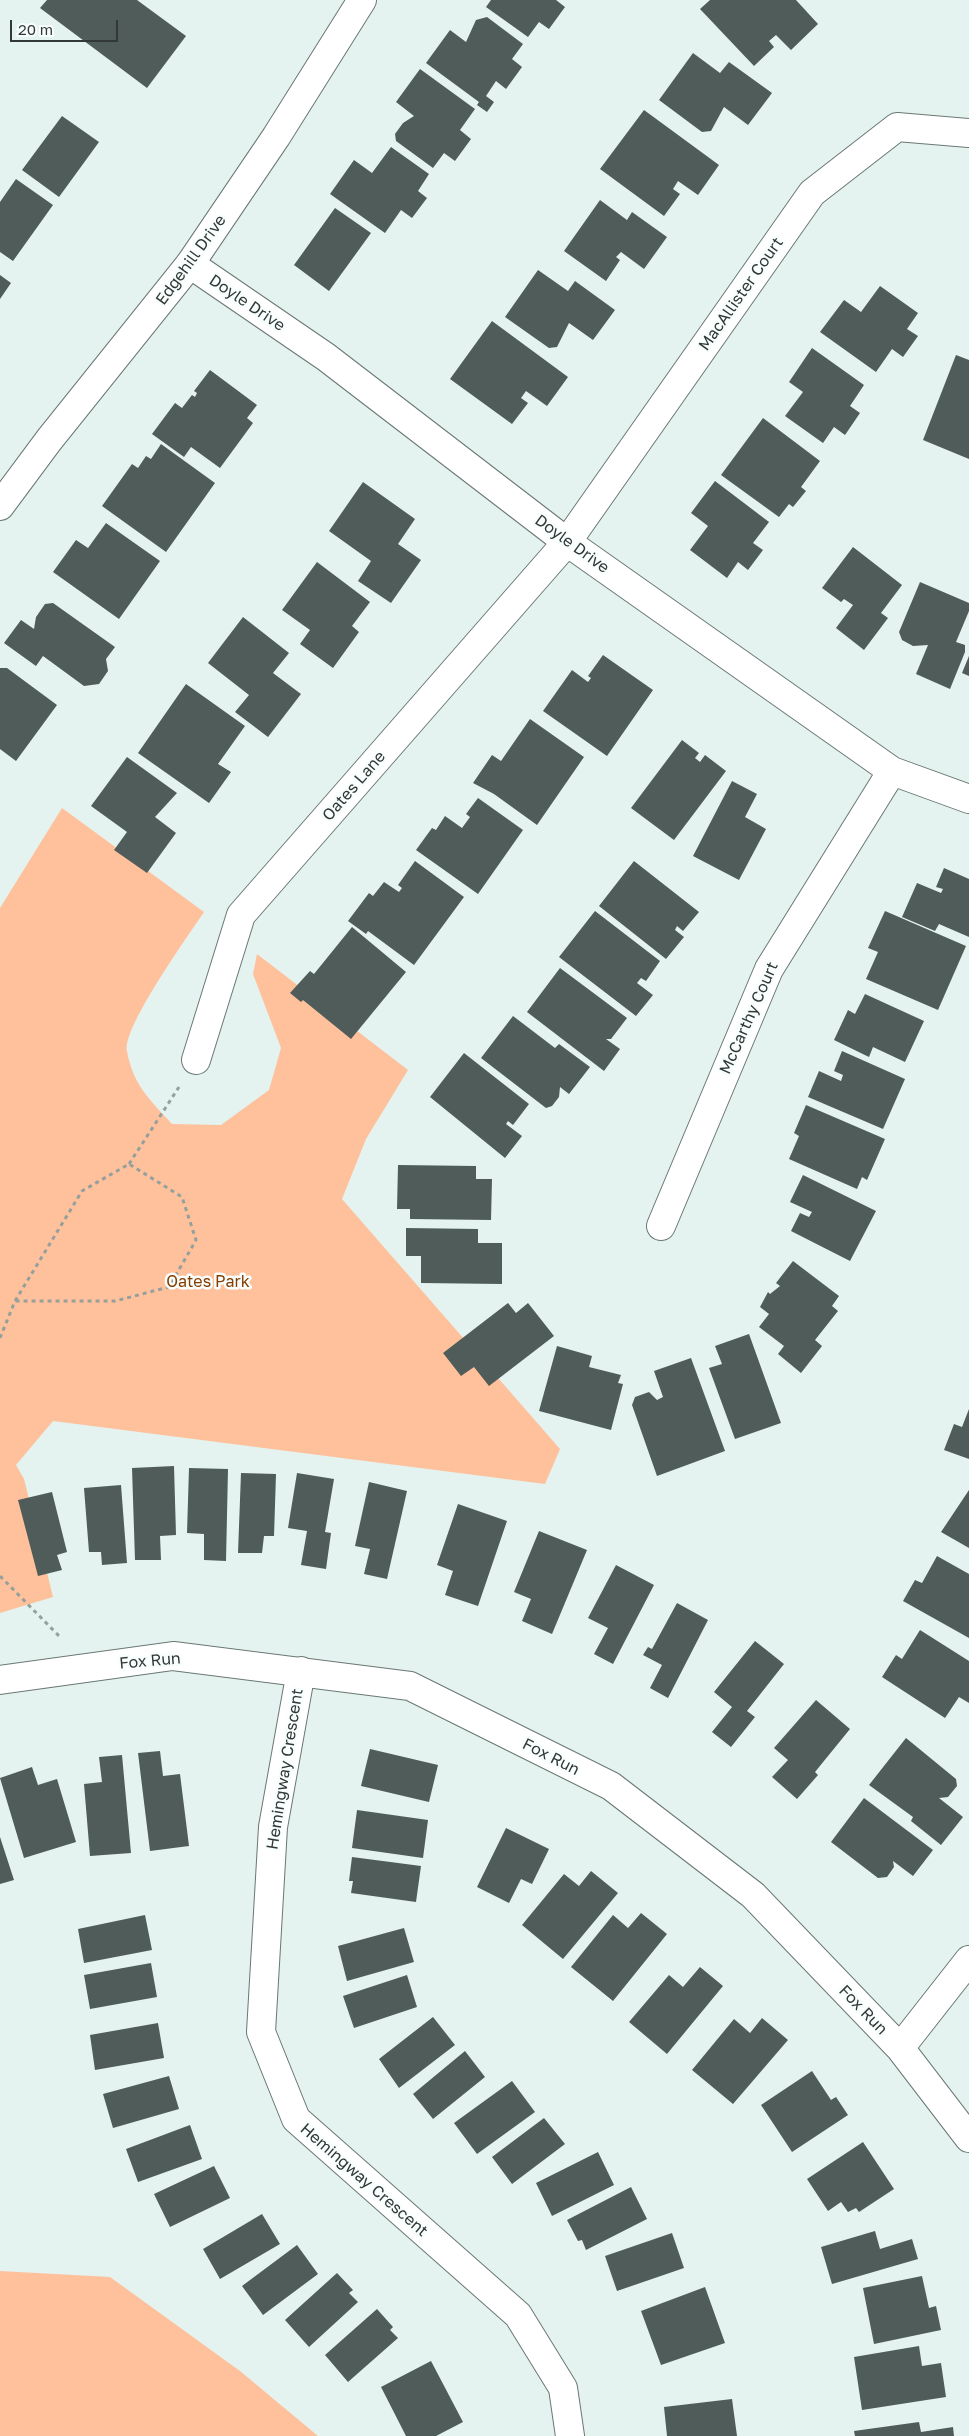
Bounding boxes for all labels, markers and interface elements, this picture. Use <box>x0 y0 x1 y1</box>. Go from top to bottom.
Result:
scale bar <box>12 10 120 42</box>
text: 20 m <box>18 20 53 38</box>
street label: Edgehill Drive <box>152 211 230 309</box>
street label: MacAllister Court <box>695 234 787 354</box>
street label: Doyle Drive <box>205 271 289 335</box>
street label: Doyle Drive <box>531 511 613 577</box>
street label: Oates Lane <box>318 747 390 825</box>
street label: McCarthy Court <box>716 959 782 1077</box>
park label: Oates Park <box>166 1272 250 1292</box>
street label: Fox Run <box>119 1649 181 1673</box>
street label: Hemingway Crescent <box>263 1687 307 1851</box>
street label: Fox Run <box>519 1734 583 1780</box>
street label: Fox Run <box>835 1981 891 2039</box>
street label: Hemingway Crescent <box>296 2119 432 2241</box>

